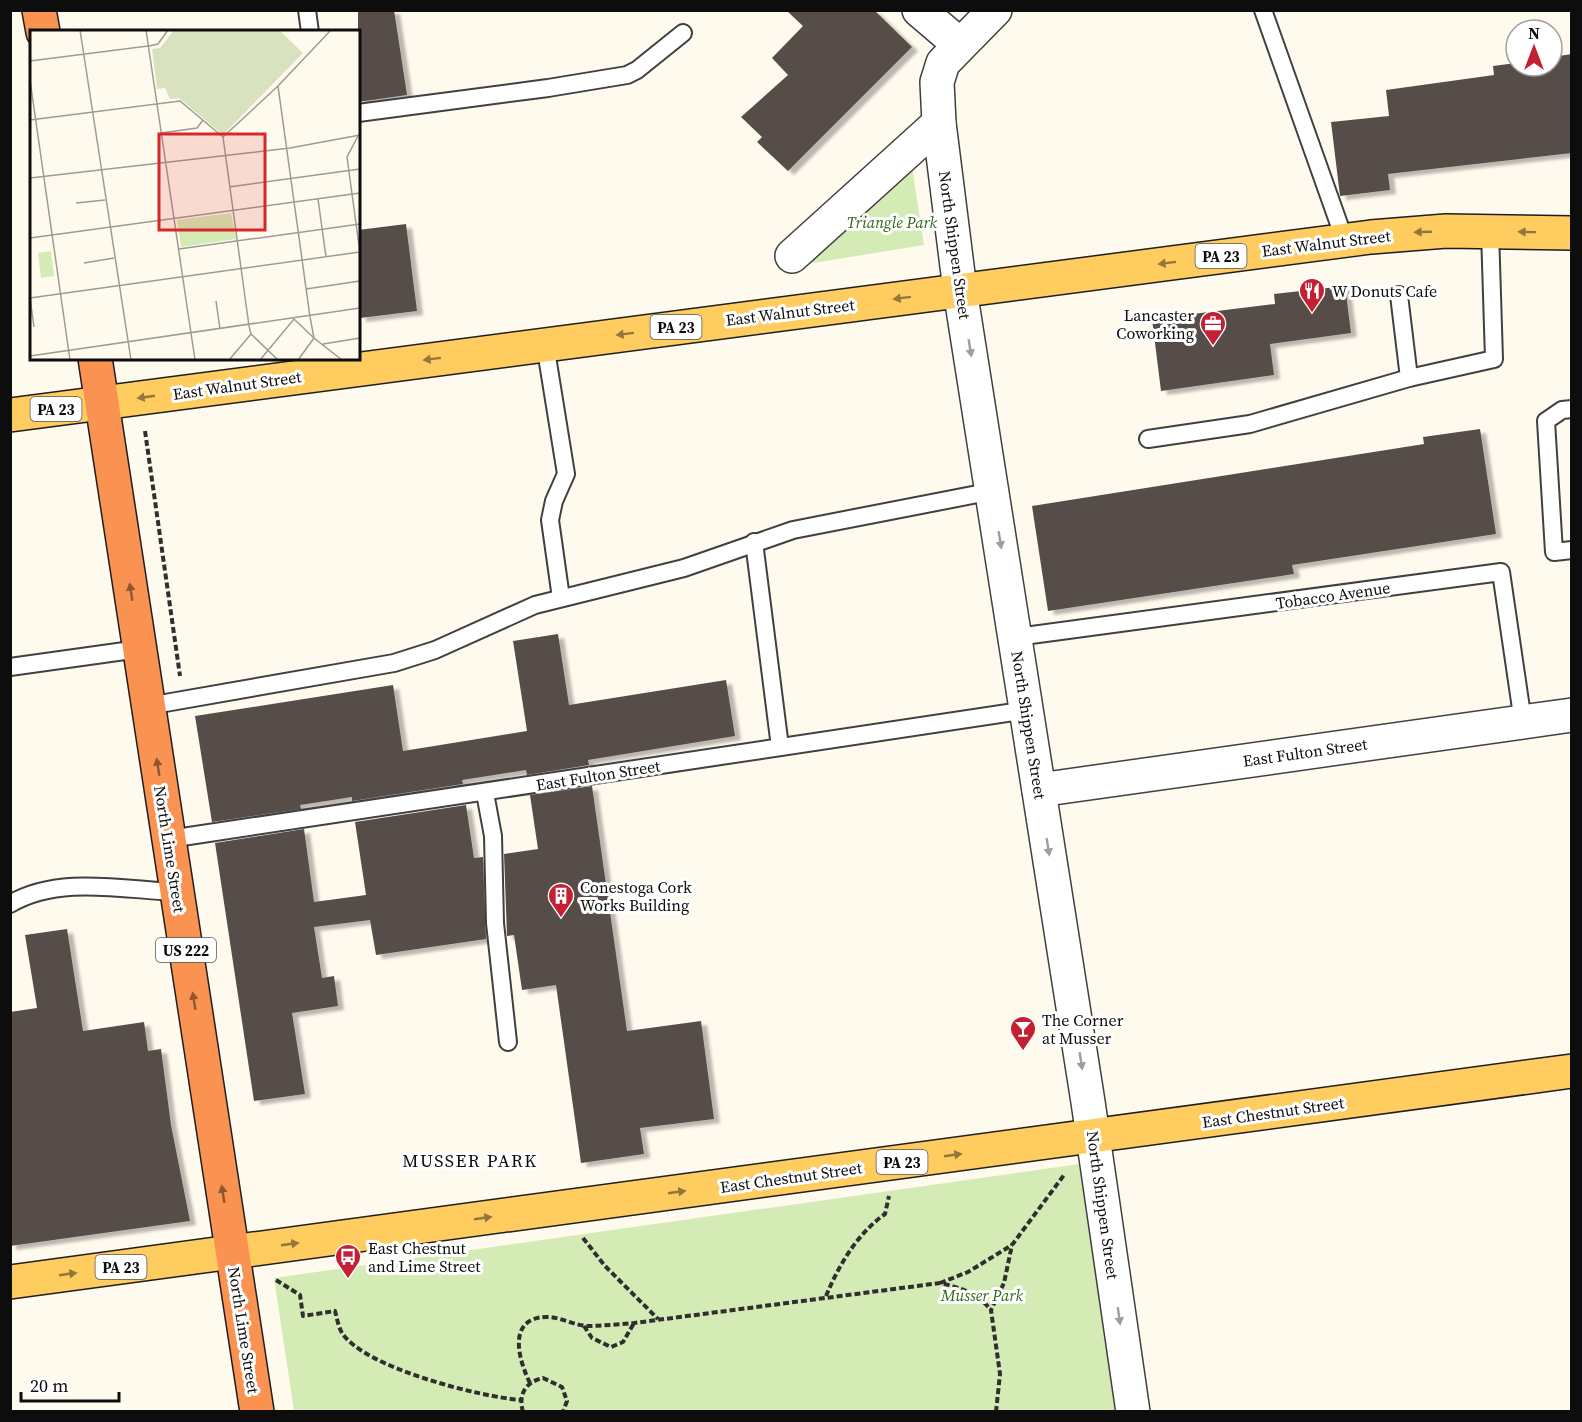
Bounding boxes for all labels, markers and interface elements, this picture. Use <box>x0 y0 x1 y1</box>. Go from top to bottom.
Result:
north arrow <box>1504 18 1564 78</box>
text: N <box>1528 22 1540 44</box>
inset map <box>30 30 360 360</box>
street label: North Shippen Street <box>934 169 976 321</box>
park label: Triangle Park <box>847 211 938 233</box>
street label: East Walnut Street <box>1260 224 1392 262</box>
one-way arrow <box>1414 227 1433 237</box>
one-way arrow <box>1517 227 1536 236</box>
road number: PA 23 <box>1196 244 1246 268</box>
one-way arrow <box>1157 258 1176 268</box>
restaurant icon: W Donuts Cafe <box>1297 276 1327 314</box>
place label: W Donuts Cafe <box>1332 280 1437 302</box>
street label: East Walnut Street <box>724 293 856 331</box>
one-way arrow <box>893 293 912 302</box>
place label: Lancaster Coworking <box>1116 304 1194 344</box>
office icon: Lancaster Coworking <box>1198 309 1228 347</box>
road number: PA 23 <box>650 315 702 339</box>
one-way arrow <box>616 329 635 338</box>
one-way arrow <box>966 338 975 357</box>
one-way arrow <box>422 354 441 363</box>
street label: East Walnut Street <box>171 365 303 405</box>
one-way arrow <box>136 392 155 402</box>
road number: PA 23 <box>31 397 82 421</box>
one-way arrow <box>996 531 1005 550</box>
street label: Tobacco Avenue <box>1274 576 1392 614</box>
one-way arrow <box>126 582 135 601</box>
street label: North Shippen Street <box>1006 649 1052 801</box>
street label: East Fulton Street <box>1241 732 1369 772</box>
street label: East Fulton Street <box>534 754 662 796</box>
one-way arrow <box>153 757 162 776</box>
street label: North Lime Street <box>149 784 191 915</box>
one-way arrow <box>1044 838 1053 857</box>
place label: Conestoga Cork Works Building <box>580 876 692 916</box>
building icon: Conestoga Cork Works Building <box>546 881 576 919</box>
road number: US 222 <box>156 938 216 962</box>
one-way arrow <box>189 992 198 1011</box>
place label: The Corner at Musser <box>1042 1009 1124 1049</box>
bar icon: The Corner at Musser <box>1008 1014 1038 1052</box>
one-way arrow <box>1077 1051 1086 1070</box>
street label: East Chestnut Street <box>1201 1091 1346 1133</box>
street label: North Shippen Street <box>1082 1129 1124 1281</box>
district label: MUSSER PARK <box>402 1148 538 1173</box>
road number: PA 23 <box>876 1150 928 1174</box>
one-way arrow <box>944 1150 963 1159</box>
street label: East Chestnut Street <box>719 1156 864 1198</box>
one-way arrow <box>219 1184 228 1203</box>
one-way arrow <box>667 1187 686 1196</box>
one-way arrow <box>474 1213 493 1222</box>
place label: East Chestnut and Lime Street <box>368 1237 481 1277</box>
one-way arrow <box>281 1239 300 1248</box>
bus stop icon: East Chestnut and Lime Street <box>333 1242 363 1280</box>
road number: PA 23 <box>96 1255 146 1279</box>
street label: North Lime Street <box>223 1265 265 1396</box>
one-way arrow <box>59 1269 78 1279</box>
park label: Musser Park <box>940 1284 1023 1306</box>
one-way arrow <box>1115 1307 1124 1326</box>
scale bar <box>21 1365 118 1403</box>
text: 20 m <box>30 1373 68 1398</box>

